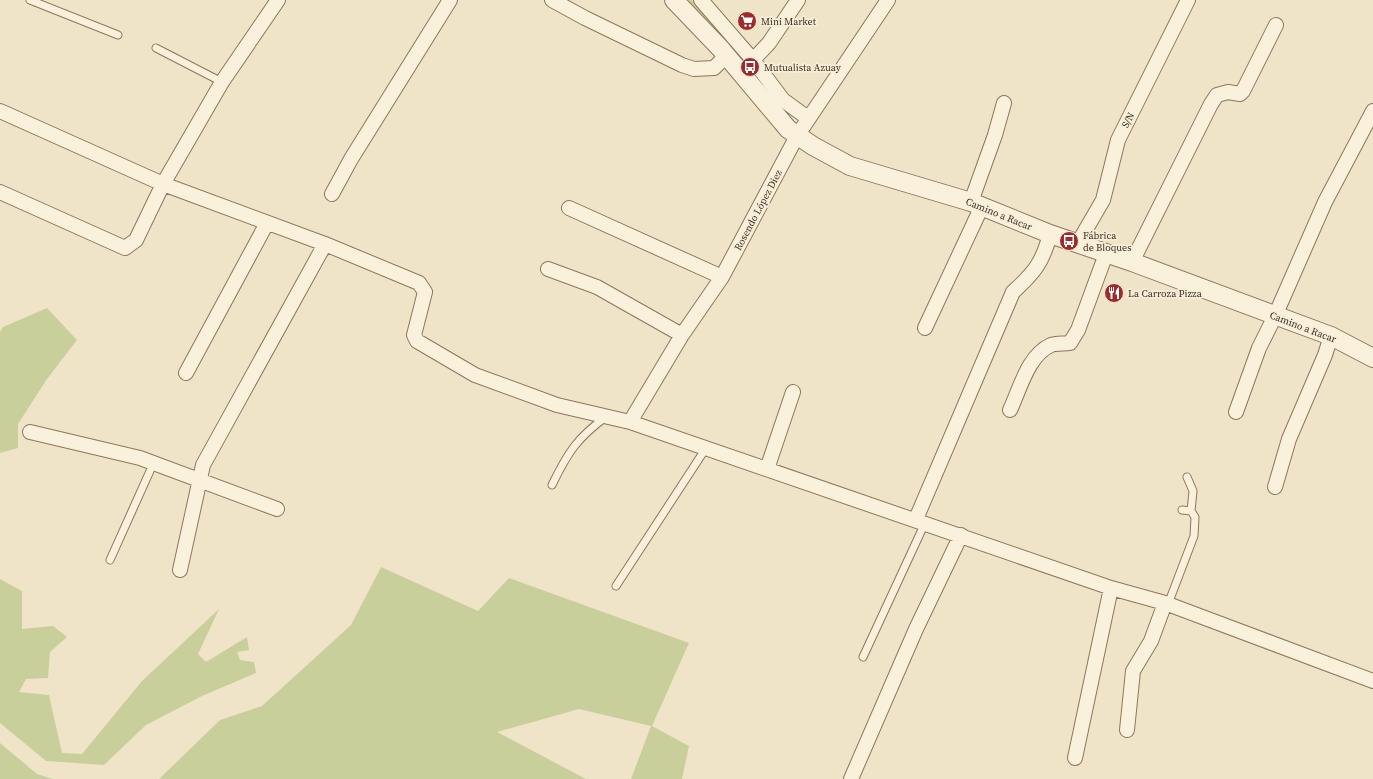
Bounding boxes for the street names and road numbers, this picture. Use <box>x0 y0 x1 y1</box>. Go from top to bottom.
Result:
street label: S/N <box>1119 110 1137 130</box>
street label: Rosendo López Diez <box>731 167 785 253</box>
street label: Camino a Racar <box>964 195 1035 233</box>
street label: Camino a Racar <box>1268 308 1339 346</box>

